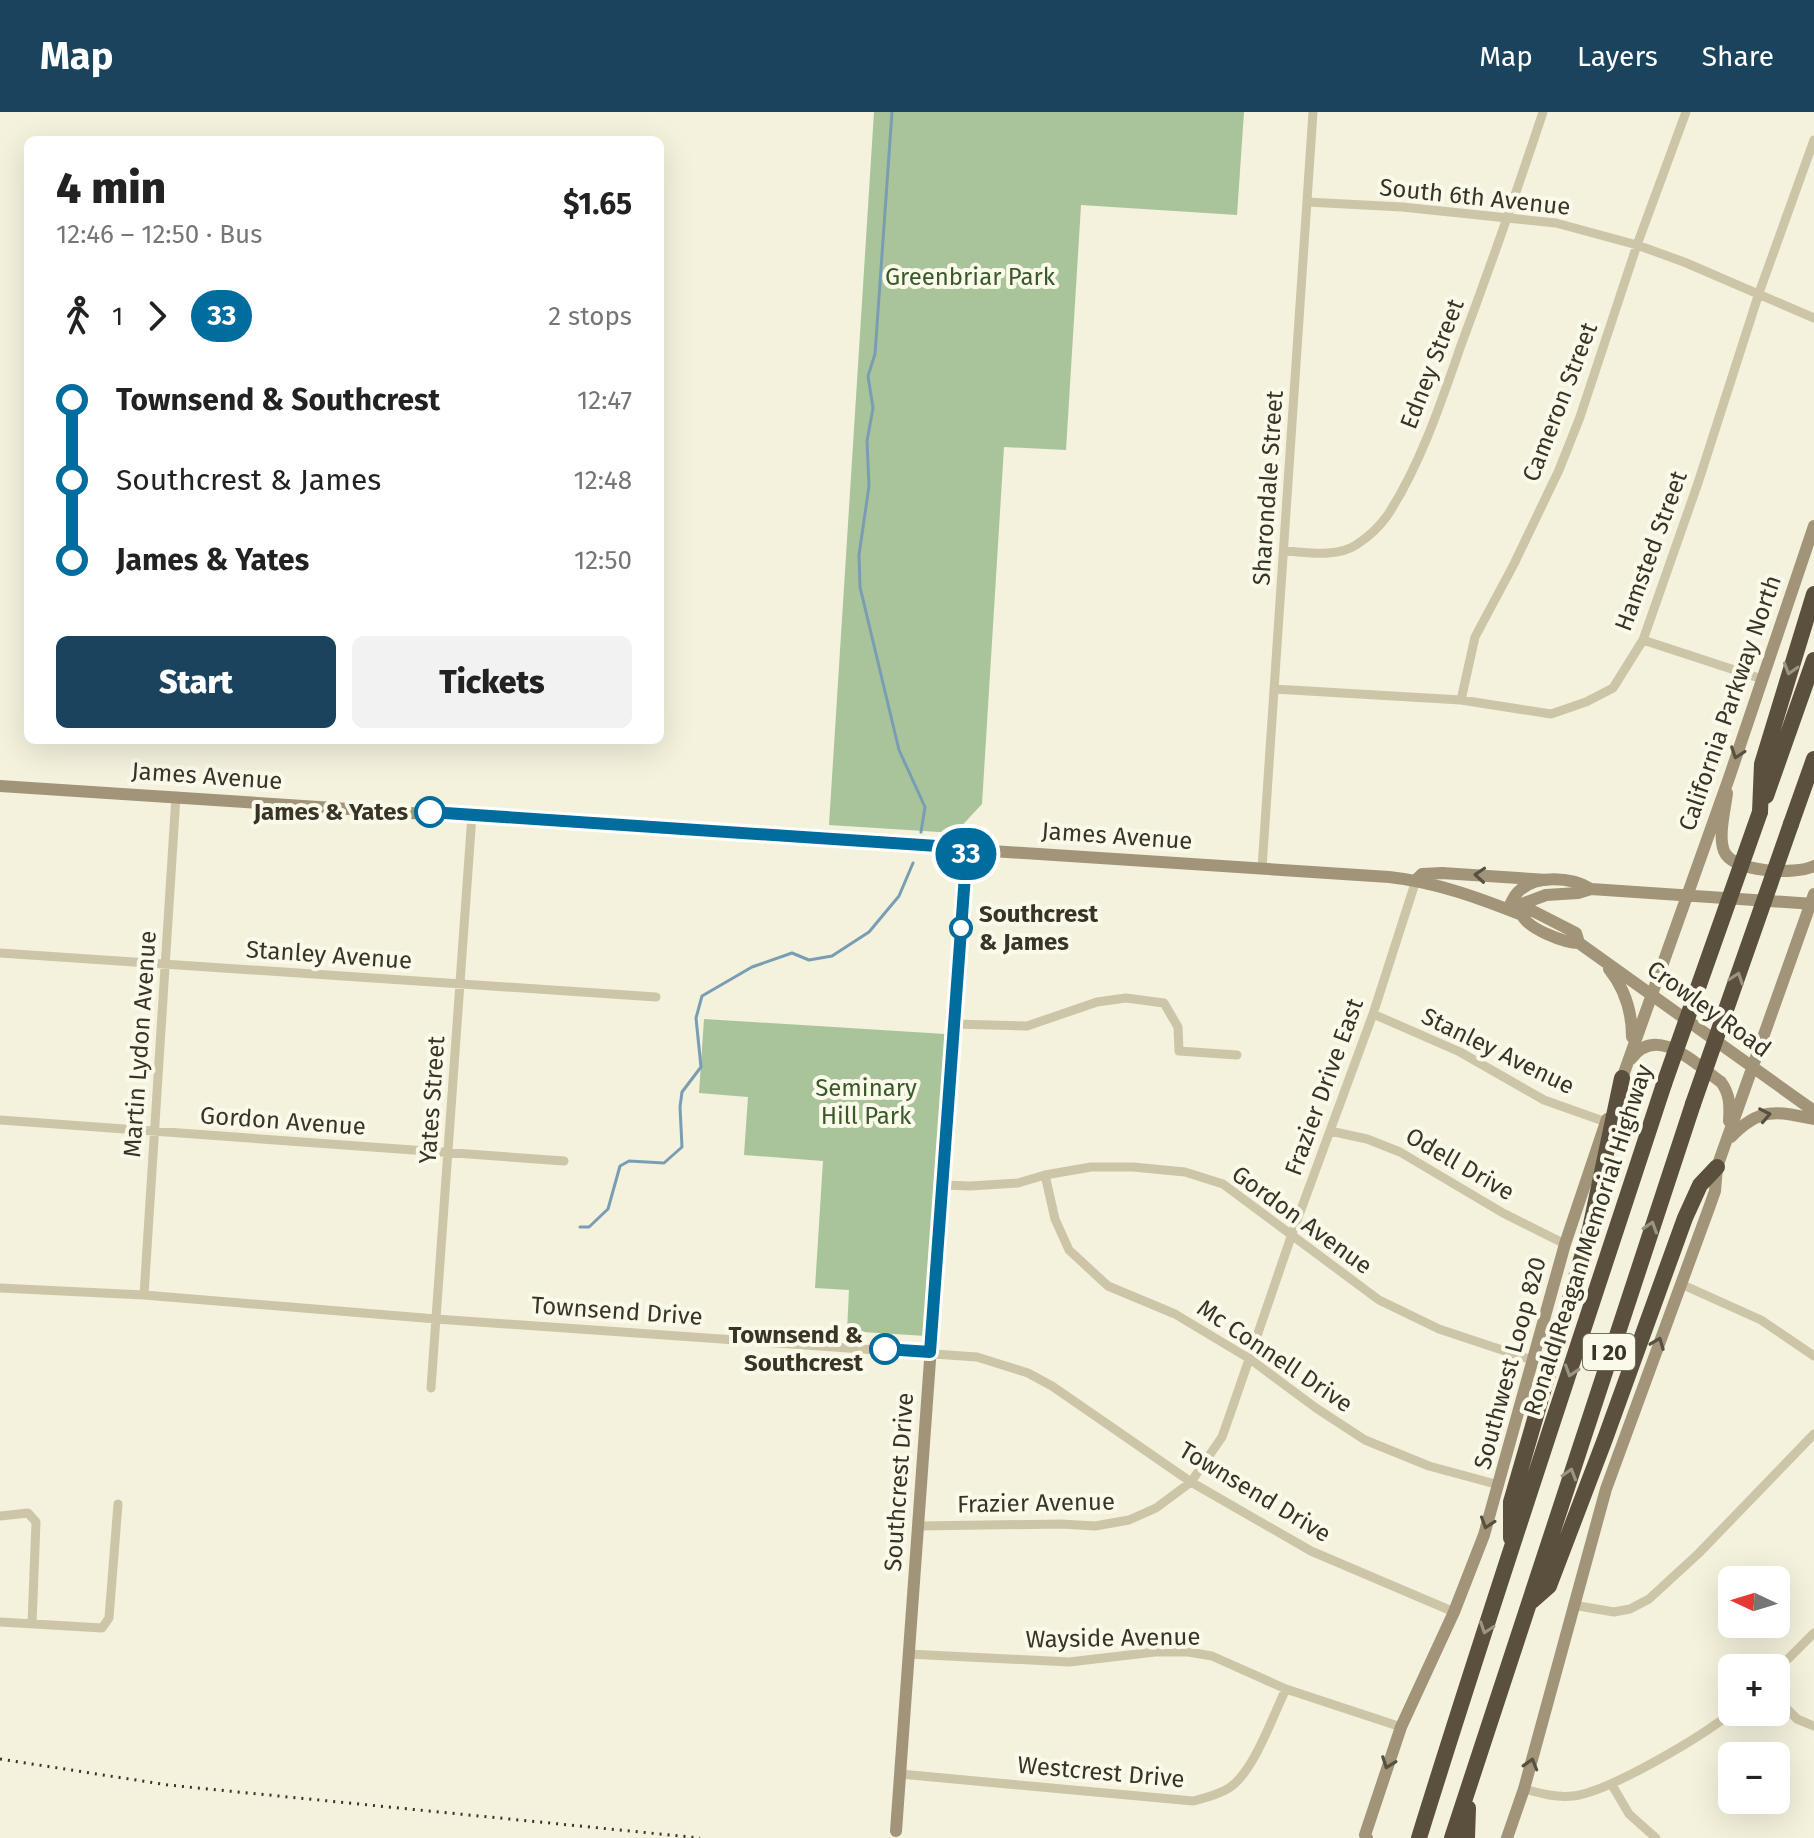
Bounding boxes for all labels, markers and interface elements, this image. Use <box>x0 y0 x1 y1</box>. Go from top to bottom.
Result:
text: Map <box>40 33 113 79</box>
text: Map <box>1479 40 1533 73</box>
text: Layers <box>1577 40 1658 73</box>
text: Share <box>1702 40 1774 73</box>
text: 4 min <box>56 162 166 215</box>
street label: South 6th Avenue <box>1378 173 1572 221</box>
text: $1.65 <box>563 186 632 222</box>
text: 12:46 – 12:50 · Bus <box>56 219 262 250</box>
park label: Greenbriar Park <box>885 263 1056 291</box>
icon: walk <box>56 294 100 338</box>
icon: forward <box>135 294 179 338</box>
street label: Edney Street <box>1394 295 1470 433</box>
text: 33 <box>207 299 236 332</box>
text: 1 <box>112 301 123 332</box>
text: 2 stops <box>548 301 632 332</box>
street label: Cameron Street <box>1517 318 1603 485</box>
text: Townsend & Southcrest <box>116 382 440 418</box>
text: 12:47 <box>577 385 632 416</box>
street label: Sharondale Street <box>1247 389 1289 586</box>
text: Southcrest & James <box>116 462 381 498</box>
text: 12:48 <box>574 465 632 496</box>
street label: Hamsted Street <box>1609 467 1693 635</box>
text: James & Yates <box>116 542 309 578</box>
text: 12:50 <box>574 545 632 576</box>
street label: California Parkway North <box>1673 571 1787 835</box>
button: Start <box>56 636 336 728</box>
button: Tickets <box>352 636 632 728</box>
one-way arrow <box>1783 661 1799 675</box>
one-way arrow <box>1730 745 1746 759</box>
street label: James Avenue <box>131 757 283 795</box>
marker: James & Yates <box>415 797 445 827</box>
place label: James & Yates <box>252 798 408 826</box>
street label: James Avenue <box>1041 817 1193 855</box>
line badge: 33 <box>930 828 1002 880</box>
text: 33 <box>951 837 981 870</box>
one-way arrow <box>1473 867 1486 884</box>
place label: Southcrest & James <box>979 900 1099 956</box>
marker: Southcrest & James <box>950 917 972 939</box>
street label: Martin Lydon Avenue <box>118 930 162 1158</box>
street label: Stanley Avenue <box>245 935 413 975</box>
street label: Crowley Road <box>1642 955 1776 1063</box>
one-way arrow <box>1728 972 1744 986</box>
street label: Frazier Drive East <box>1279 994 1369 1179</box>
street label: Stanley Avenue <box>1417 1002 1579 1100</box>
street label: Yates Street <box>414 1035 450 1165</box>
street label: Ronald Reagan Memorial Highway <box>1518 1061 1658 1419</box>
park label: Seminary Hill Park <box>815 1074 917 1130</box>
street label: Gordon Avenue <box>199 1101 367 1141</box>
one-way arrow <box>1758 1107 1772 1124</box>
street label: Odell Drive <box>1401 1122 1519 1206</box>
street label: Gordon Avenue <box>1227 1160 1377 1280</box>
one-way arrow <box>1642 1220 1658 1234</box>
street label: Southwest Loop 820 <box>1468 1254 1552 1472</box>
street label: Townsend Drive <box>530 1291 704 1331</box>
street label: Mc Connell Drive <box>1192 1294 1358 1418</box>
place label: Townsend & Southcrest <box>729 1321 864 1377</box>
marker: Townsend & Southcrest <box>870 1334 900 1364</box>
road number: I 20 <box>1583 1334 1635 1370</box>
one-way arrow <box>1648 1337 1665 1351</box>
one-way arrow <box>1564 1363 1580 1377</box>
street label: Southcrest Drive <box>879 1392 919 1572</box>
street label: Townsend Drive <box>1174 1436 1336 1548</box>
one-way arrow <box>1561 1468 1577 1481</box>
street label: Frazier Avenue <box>957 1488 1115 1518</box>
one-way arrow <box>1481 1515 1497 1529</box>
north arrow <box>1718 1566 1790 1638</box>
map controls <box>1718 1566 1790 1814</box>
one-way arrow <box>1479 1620 1495 1634</box>
street label: Wayside Avenue <box>1025 1622 1201 1654</box>
button: + <box>1718 1654 1790 1726</box>
button: − <box>1718 1742 1790 1814</box>
street label: Westcrest Drive <box>1016 1751 1186 1793</box>
one-way arrow <box>1381 1755 1398 1769</box>
one-way arrow <box>1521 1757 1538 1771</box>

